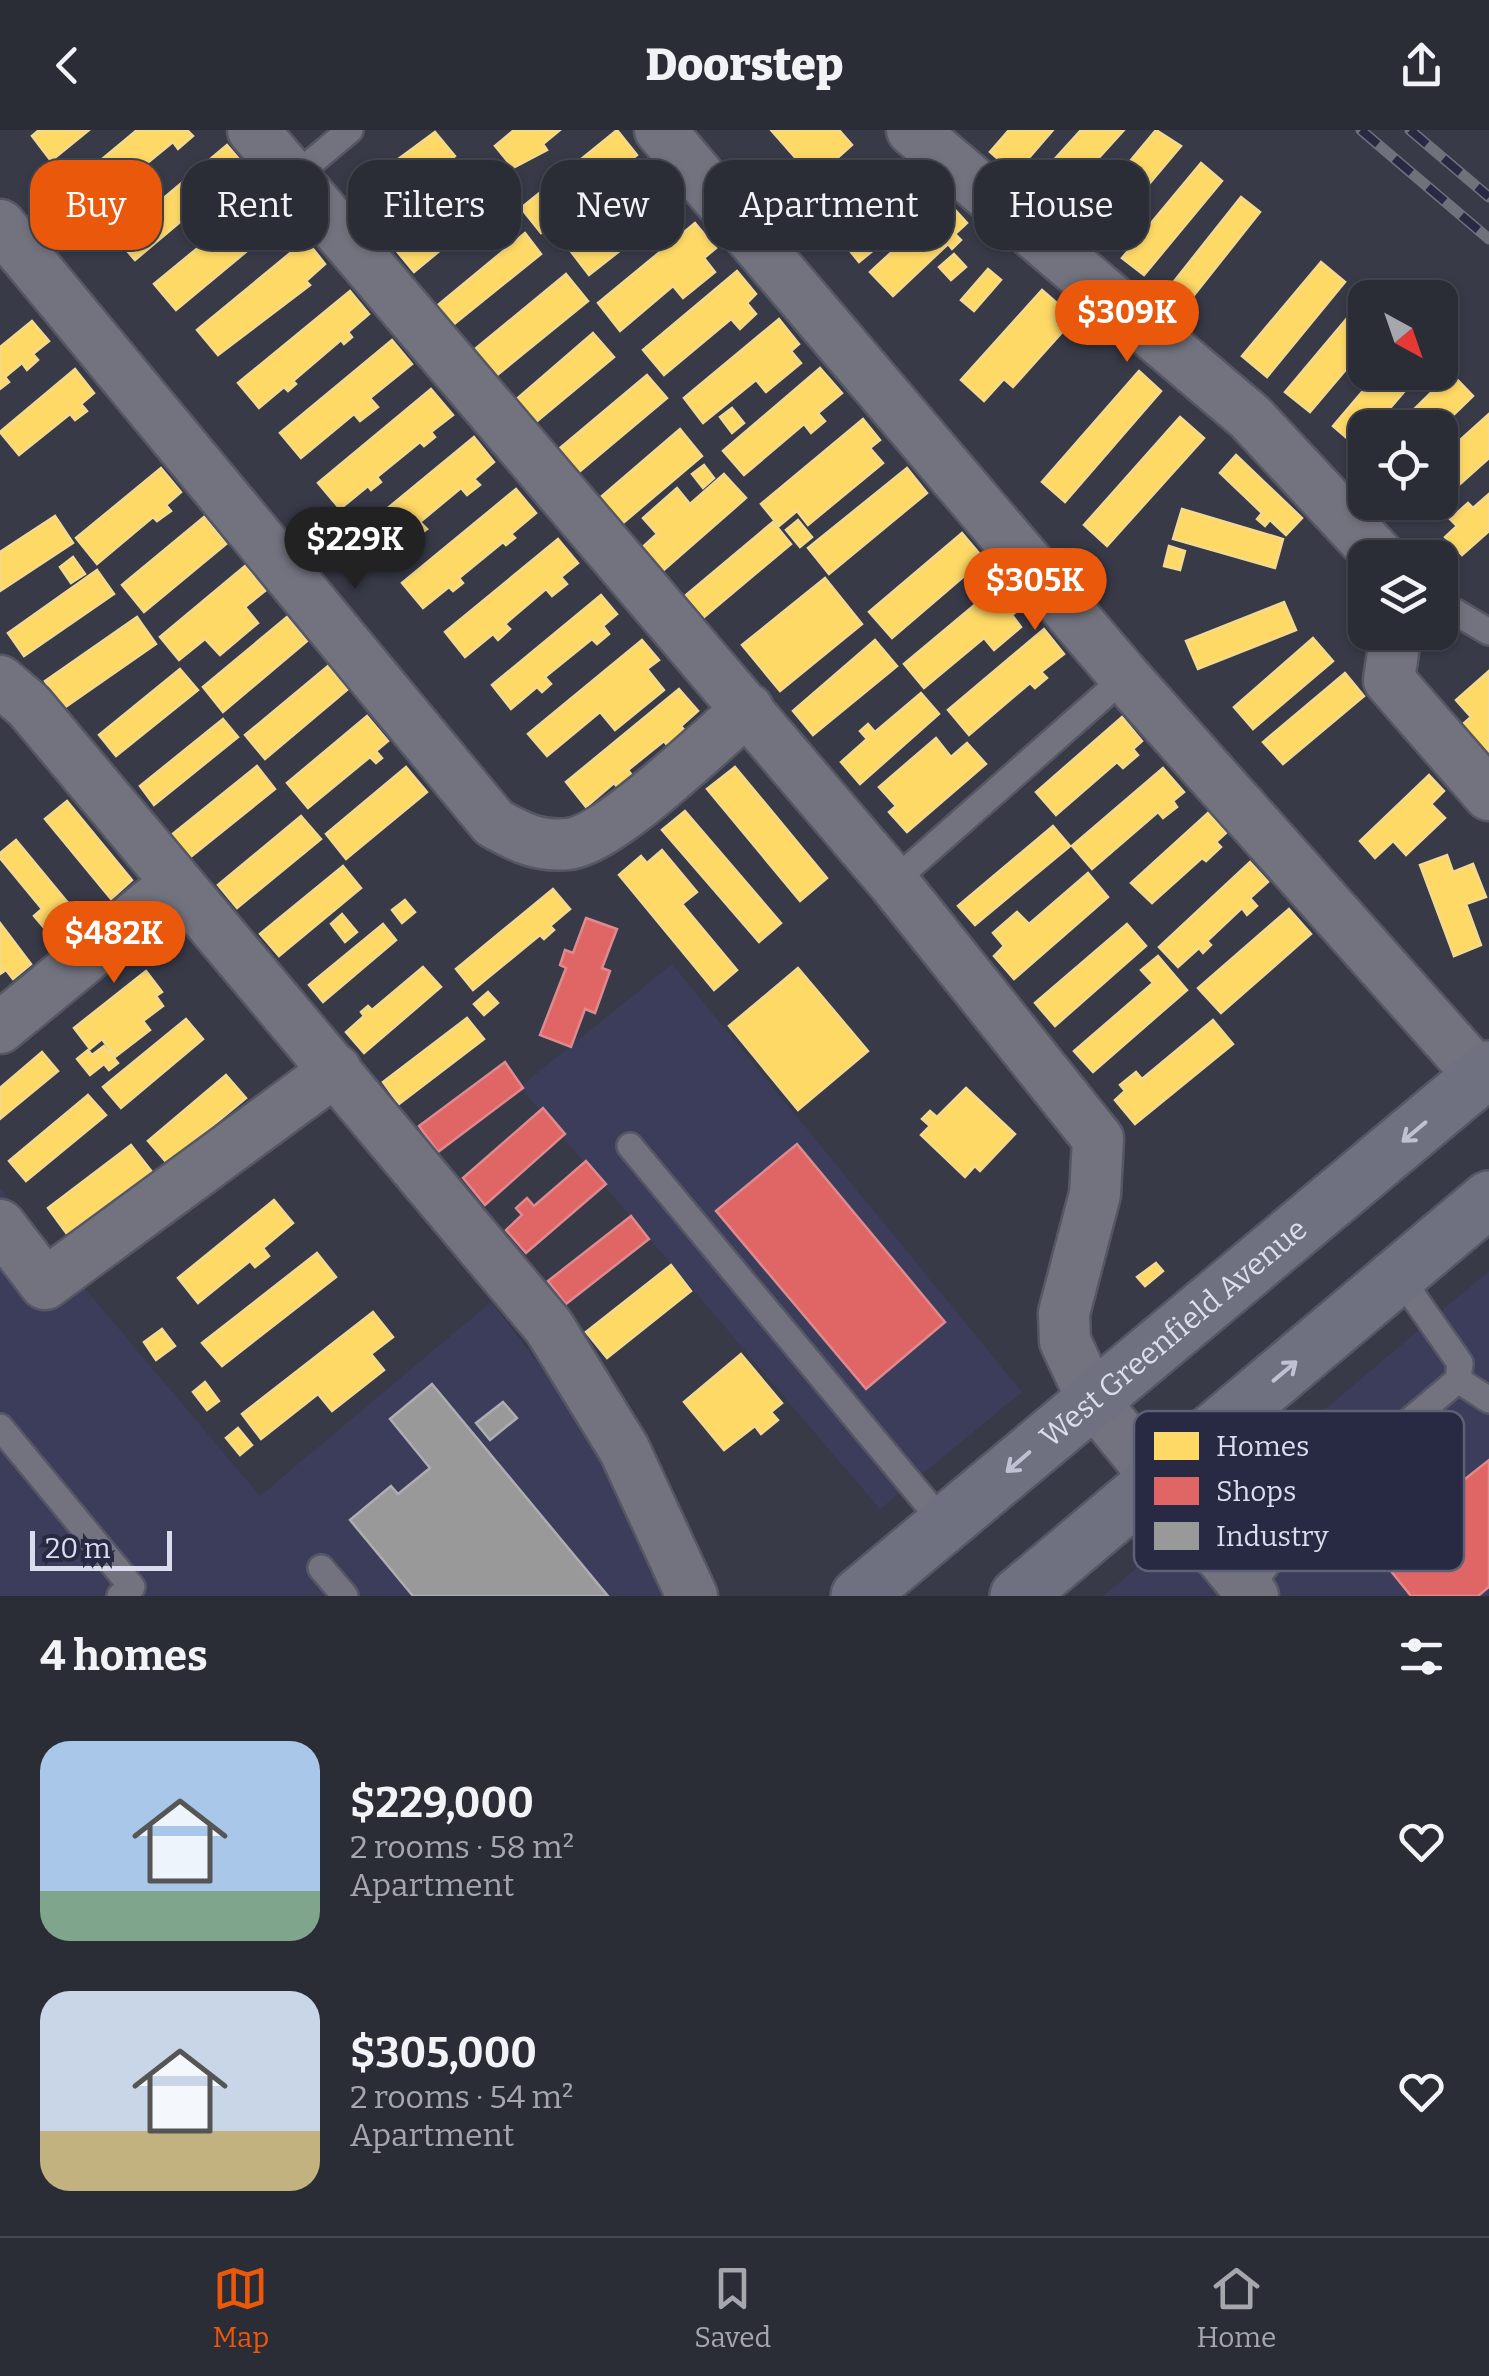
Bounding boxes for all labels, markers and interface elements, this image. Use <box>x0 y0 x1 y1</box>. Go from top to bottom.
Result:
icon: back <box>40 38 95 93</box>
text: Doorstep <box>646 38 843 92</box>
icon: share <box>1394 38 1449 93</box>
chip: Buy <box>30 160 162 250</box>
chip: Rent <box>182 160 328 250</box>
chip: Filters <box>348 160 521 250</box>
chip: New <box>541 160 684 250</box>
chip: Apartment <box>704 160 954 250</box>
chip: House <box>974 160 1149 250</box>
pin: $309K <box>1057 280 1197 365</box>
north arrow <box>1348 280 1458 390</box>
map controls <box>1348 280 1458 650</box>
text: $309K <box>1077 293 1177 331</box>
button: locate <box>1348 410 1458 520</box>
pin: $229K <box>285 507 425 592</box>
text: $229K <box>306 520 404 558</box>
button: layers <box>1348 540 1458 650</box>
pin: $305K <box>965 548 1105 633</box>
text: $305K <box>986 561 1084 599</box>
pin: $482K <box>44 901 184 986</box>
text: $482K <box>64 914 164 952</box>
one-way arrow <box>1402 1121 1428 1143</box>
street label: West Greenfield Avenue <box>1033 1211 1314 1455</box>
one-way arrow <box>1272 1361 1298 1383</box>
legend <box>1134 1411 1464 1571</box>
text: Homes <box>1216 1430 1309 1463</box>
one-way arrow <box>1005 1451 1031 1473</box>
text: Shops <box>1216 1475 1296 1508</box>
text: Industry <box>1216 1520 1329 1553</box>
scale bar <box>30 1526 172 1570</box>
text: 20 m <box>45 1532 111 1565</box>
icon: filters <box>1394 1629 1449 1684</box>
text: 4 homes <box>40 1631 208 1681</box>
text: $229,000 <box>350 1778 534 1828</box>
icon: home <box>120 1781 240 1901</box>
icon: heart <box>1394 1814 1449 1869</box>
text: 2 rooms · 58 m² <box>350 1828 574 1866</box>
text: Apartment <box>350 1866 514 1904</box>
text: $305,000 <box>350 2028 537 2078</box>
icon: home <box>120 2031 240 2151</box>
icon: heart <box>1394 2064 1449 2119</box>
text: 2 rooms · 54 m² <box>350 2078 573 2116</box>
text: Apartment <box>350 2116 514 2154</box>
tab: Map <box>213 2261 269 2354</box>
tab: Saved <box>694 2261 771 2354</box>
tab: Home <box>1196 2261 1276 2354</box>

